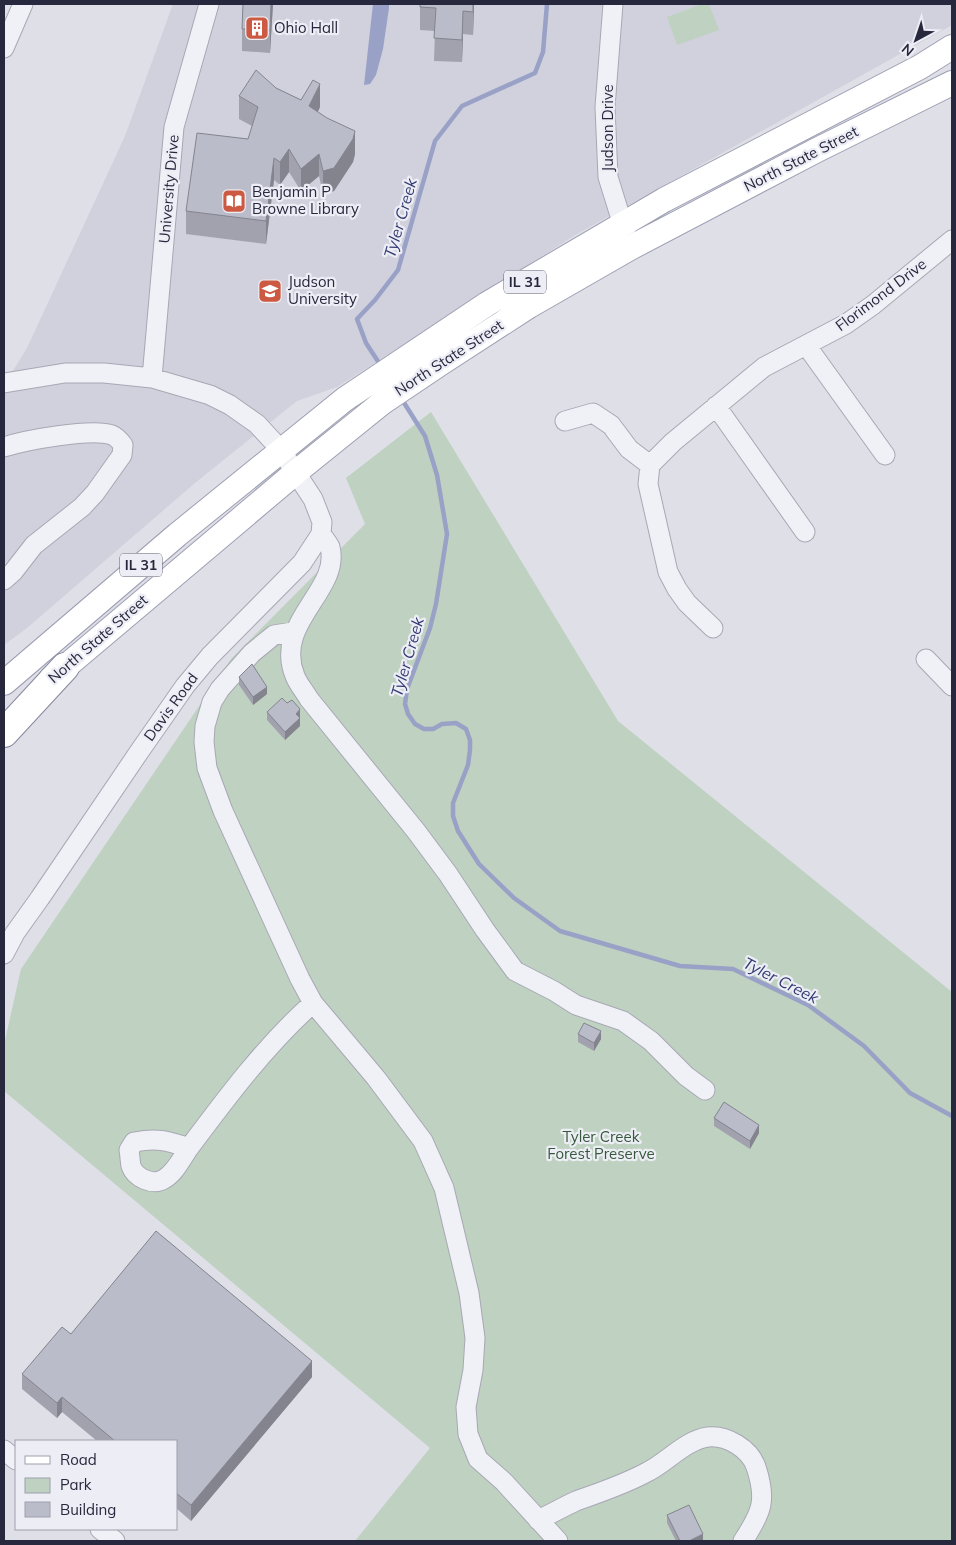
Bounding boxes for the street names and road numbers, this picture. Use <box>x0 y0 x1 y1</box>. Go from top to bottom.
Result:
street label: Judson Drive <box>598 84 617 172</box>
street label: North State Street <box>740 122 861 196</box>
street label: University Drive <box>154 134 183 244</box>
street label: Florimond Drive <box>831 254 930 335</box>
road number: IL 31 <box>504 270 546 294</box>
street label: North State Street <box>391 315 507 400</box>
road number: IL 31 <box>120 554 162 576</box>
street label: North State Street <box>44 590 151 687</box>
street label: Davis Road <box>139 669 202 745</box>

